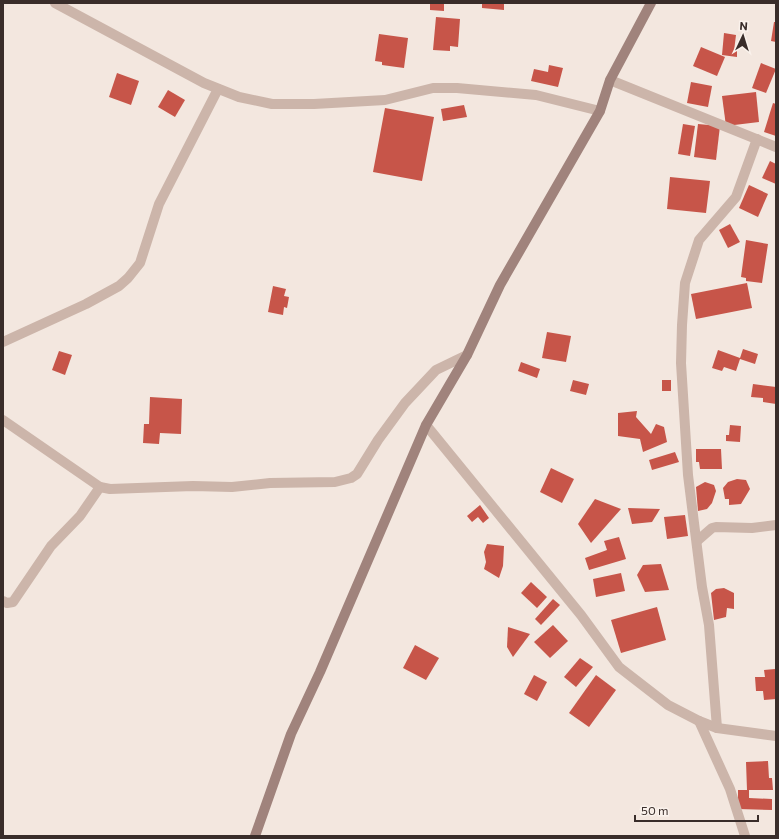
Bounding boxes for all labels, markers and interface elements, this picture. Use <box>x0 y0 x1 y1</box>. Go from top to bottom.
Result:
north arrow <box>723 16 763 56</box>
text: N <box>739 19 748 32</box>
scale bar <box>635 797 758 823</box>
text: 50 m <box>641 803 669 817</box>

